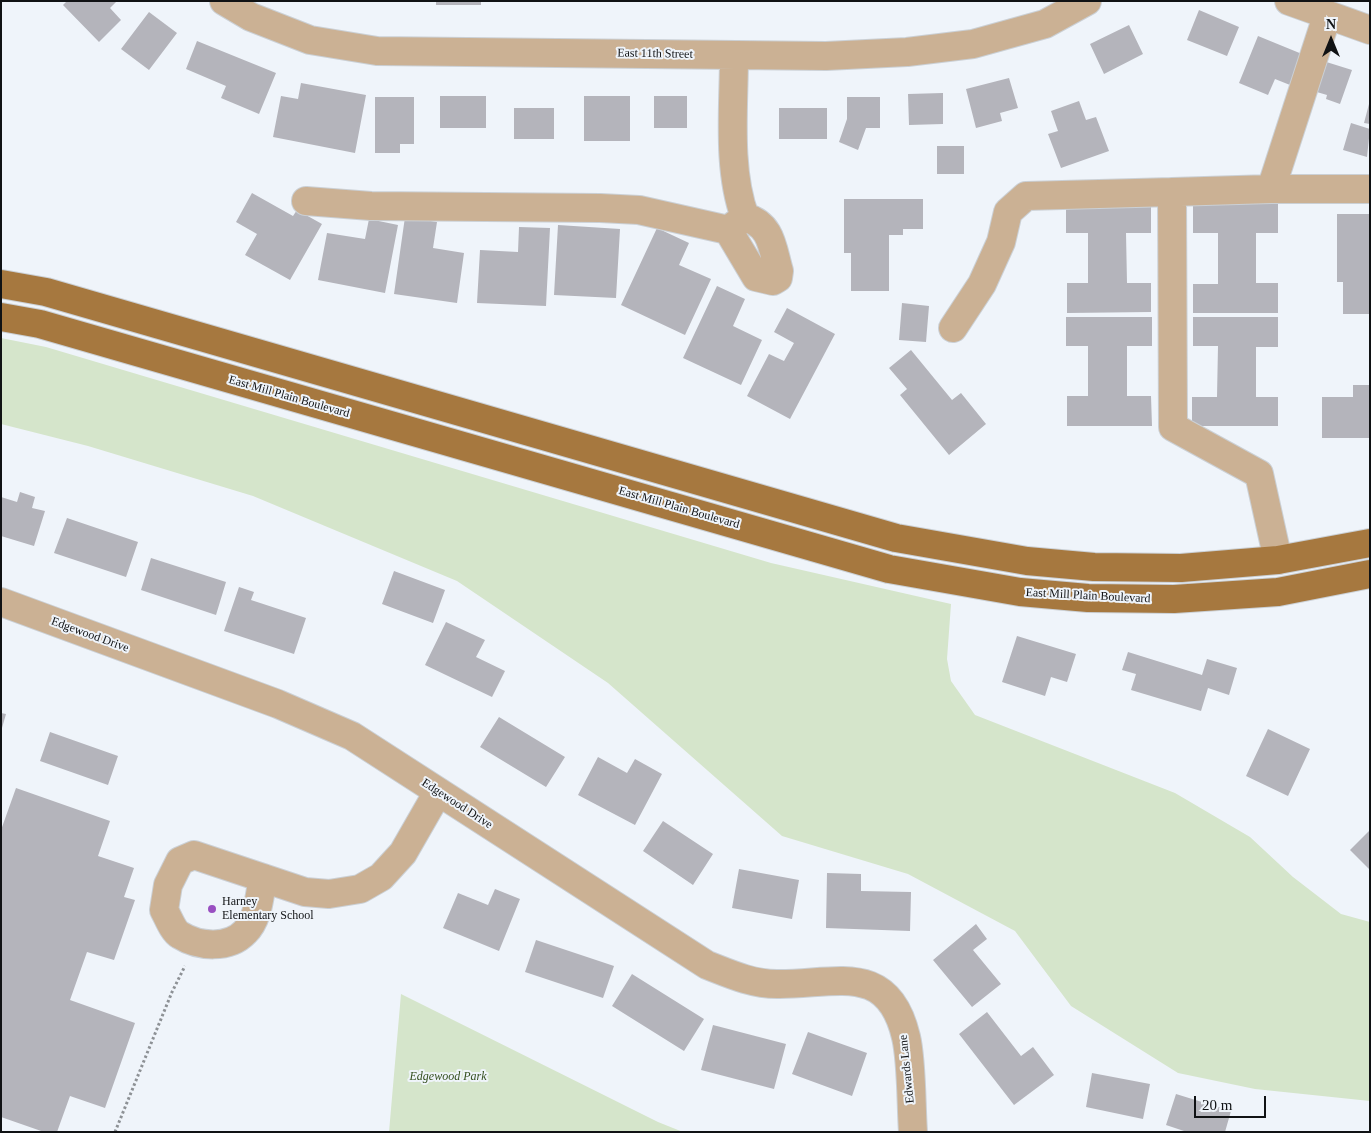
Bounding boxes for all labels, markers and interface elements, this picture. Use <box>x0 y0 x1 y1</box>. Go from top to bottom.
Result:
north arrow <box>1306 15 1356 65</box>
text: N <box>1326 17 1336 32</box>
street label: East 11th Street <box>617 46 693 62</box>
street label: East Mill Plain Boulevard <box>227 373 351 421</box>
street label: East Mill Plain Boulevard <box>617 484 741 532</box>
street label: East Mill Plain Boulevard <box>1025 586 1151 606</box>
street label: Edgewood Drive <box>49 614 131 656</box>
street label: Edgewood Drive <box>419 776 495 832</box>
place label: Harney Elementary School <box>222 895 314 923</box>
marker: Harney Elementary School <box>206 903 218 915</box>
street label: Edwards Lane <box>896 1034 918 1104</box>
park label: Edgewood Park <box>410 1070 486 1084</box>
scale bar <box>1196 1086 1268 1118</box>
text: 20 m <box>1202 1097 1232 1113</box>

